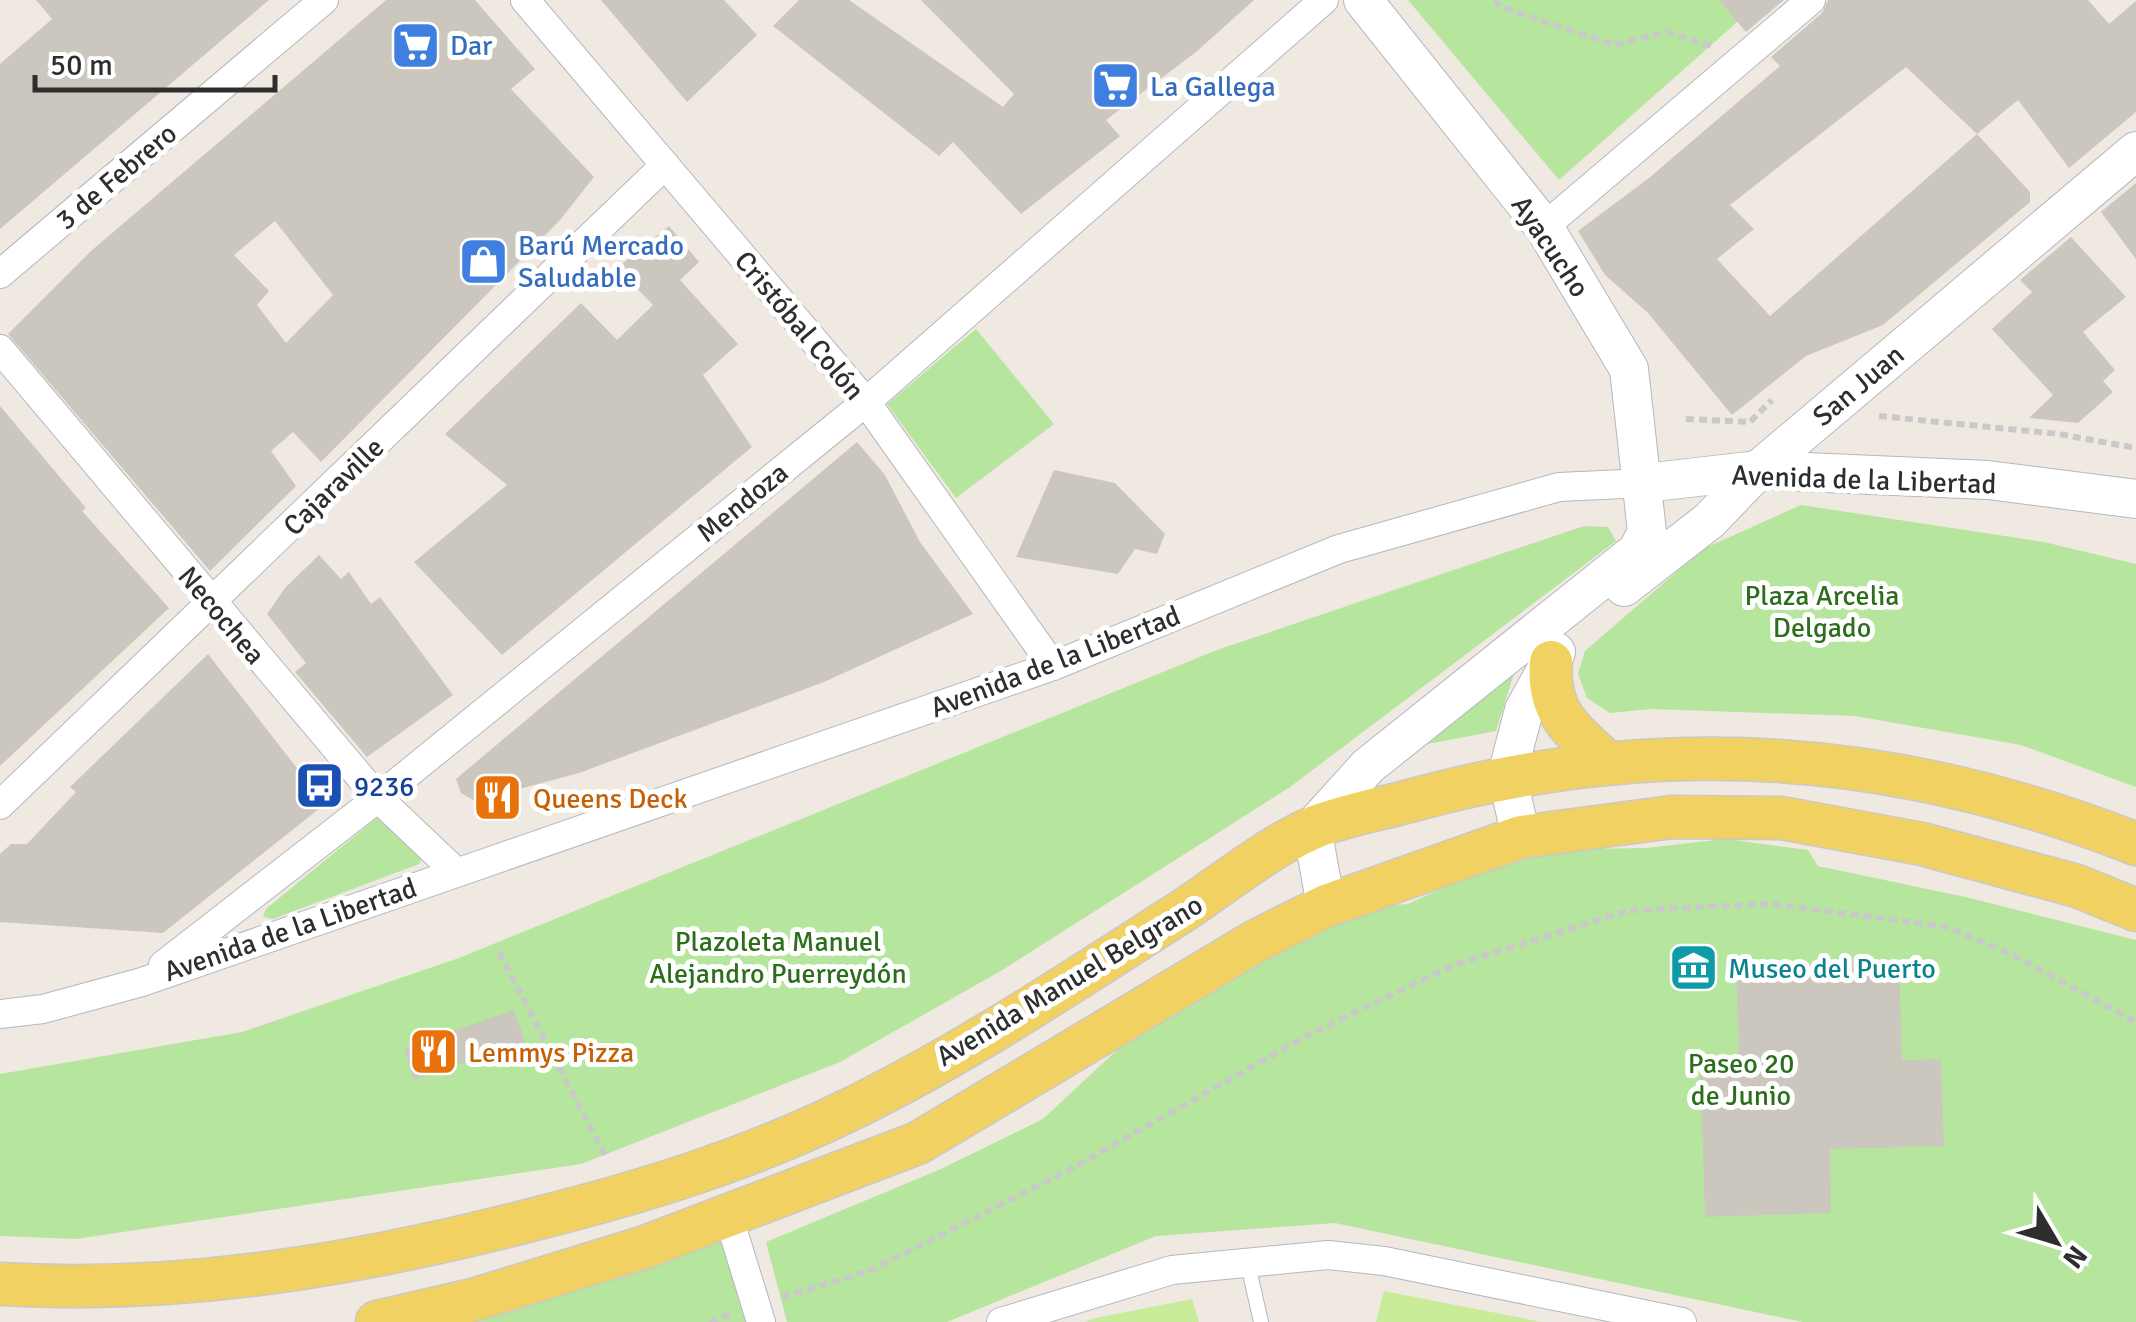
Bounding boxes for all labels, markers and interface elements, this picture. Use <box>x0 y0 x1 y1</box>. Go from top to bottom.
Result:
supermarket icon: Dar <box>389 19 441 71</box>
place label: Dar <box>450 29 493 63</box>
scale bar <box>35 30 275 92</box>
text: 50 m <box>50 47 113 84</box>
supermarket icon: La Gallega <box>1089 60 1141 112</box>
place label: La Gallega <box>1150 70 1276 104</box>
street label: 3 de Febrero <box>49 116 184 237</box>
street label: Ayacucho <box>1504 189 1596 304</box>
place label: Barú Mercado Saludable <box>518 229 684 295</box>
shop icon: Barú Mercado Saludable <box>457 235 509 287</box>
street label: Cristóbal Colón <box>727 244 871 407</box>
street label: San Juan <box>1806 338 1911 434</box>
street label: Cajaraville <box>276 430 391 543</box>
street label: Mendoza <box>690 456 795 550</box>
street label: Avenida de la Libertad <box>1731 458 1997 502</box>
street label: Necochea <box>171 560 272 671</box>
park label: Plaza Arcelia Delgado <box>1744 579 1900 645</box>
street label: Avenida de la Libertad <box>926 599 1185 725</box>
bus stop icon: 9236 <box>293 760 345 812</box>
place label: 9236 <box>354 770 414 804</box>
restaurant icon: Queens Deck <box>472 772 524 824</box>
place label: Queens Deck <box>533 782 688 816</box>
street label: Avenida de la Libertad <box>160 871 421 989</box>
street label: Avenida Manuel Belgrano <box>930 888 1209 1074</box>
park label: Plazoleta Manuel Alejandro Puerreydón <box>649 925 907 991</box>
museum icon: Museo del Puerto <box>1667 942 1719 994</box>
place label: Museo del Puerto <box>1728 952 1936 986</box>
restaurant icon: Lemmys Pizza <box>407 1026 459 1078</box>
place label: Lemmys Pizza <box>468 1036 634 1070</box>
park label: Paseo 20 de Junio <box>1688 1047 1794 1113</box>
north arrow <box>2006 1192 2106 1292</box>
text: N <box>2056 1239 2094 1275</box>

